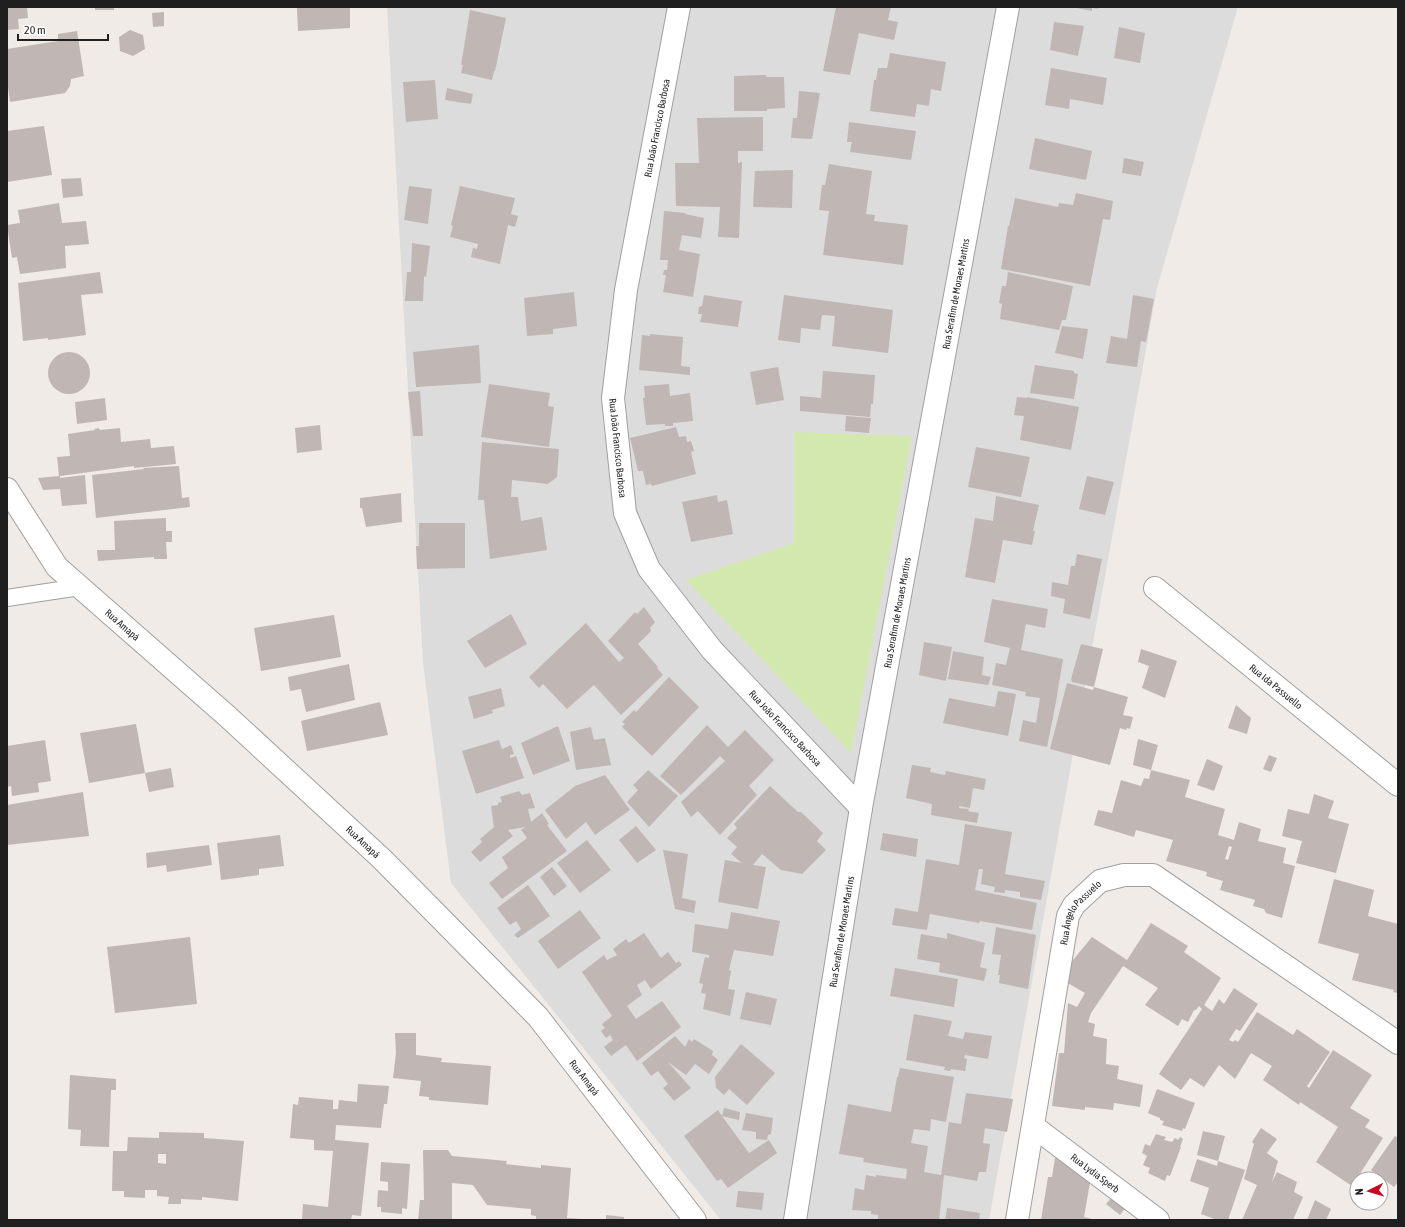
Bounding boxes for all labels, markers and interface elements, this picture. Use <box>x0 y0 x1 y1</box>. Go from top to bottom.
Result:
scale bar <box>18 16 108 42</box>
text: 20 m <box>24 23 46 37</box>
street label: Rua João Francisco Barbosa <box>642 78 672 178</box>
street label: Rua Serafim de Moraes Martins <box>940 237 971 350</box>
street label: Rua João Francisco Barbosa <box>608 398 629 499</box>
street label: Rua Serafim de Moraes Martins <box>881 556 913 669</box>
street label: Rua Amapá <box>103 607 142 643</box>
street label: Rua Ida Passuello <box>1247 662 1305 711</box>
street label: Rua João Francisco Barbosa <box>747 688 824 768</box>
street label: Rua Amapá <box>344 823 383 860</box>
street label: Rua Serafim de Moraes Martins <box>827 875 856 988</box>
street label: Rua Ângelo Passuelo <box>1058 878 1103 946</box>
street label: Rua Amapá <box>568 1057 602 1098</box>
street label: Rua Lydia Sperb <box>1069 1151 1122 1195</box>
north arrow <box>1349 1171 1389 1211</box>
text: N <box>1353 1188 1365 1196</box>

